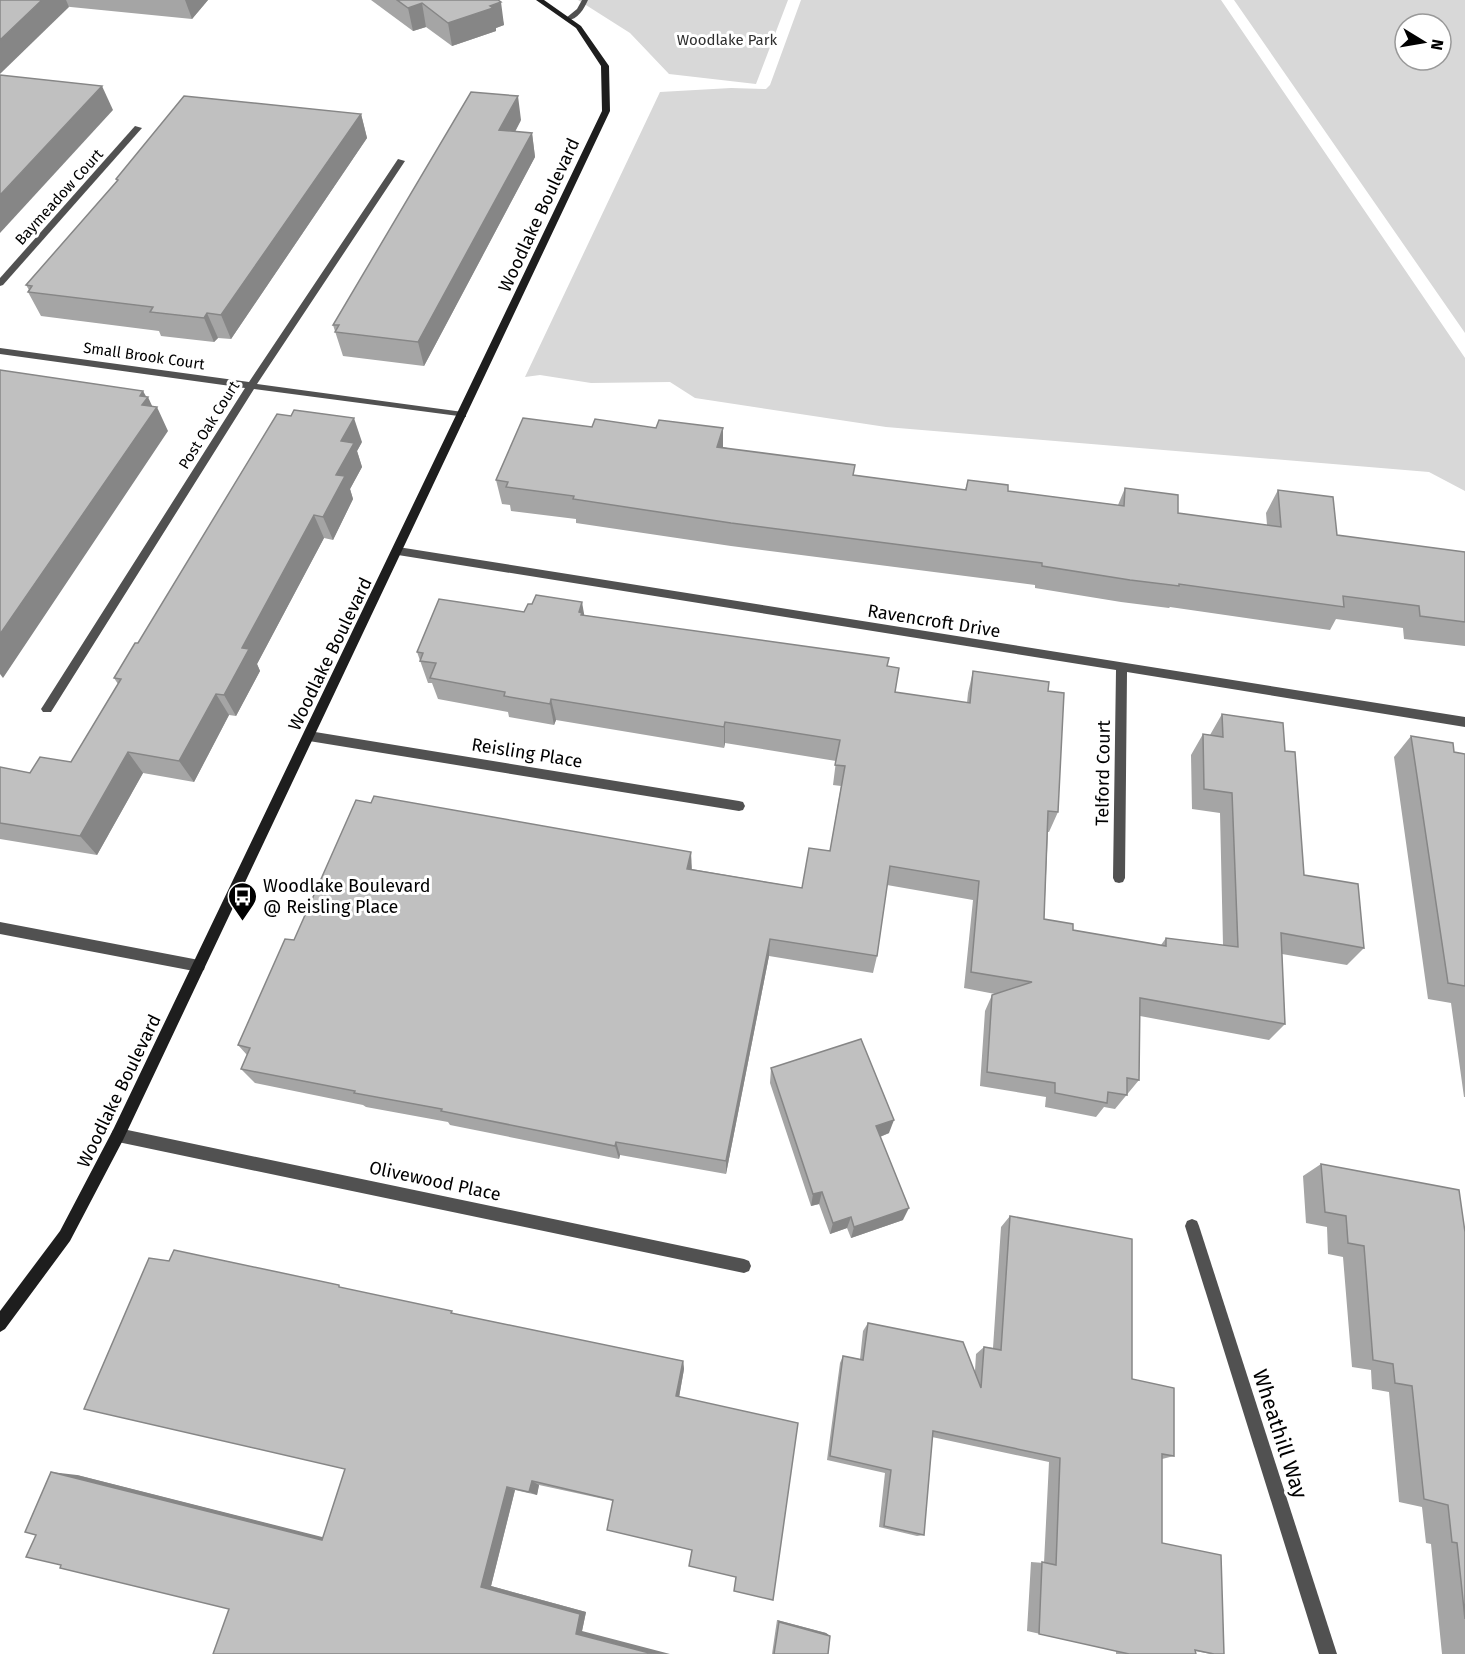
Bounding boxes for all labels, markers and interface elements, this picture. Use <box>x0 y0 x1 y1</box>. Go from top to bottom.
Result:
north arrow <box>1393 12 1453 72</box>
park label: Woodlake Park <box>677 31 778 49</box>
text: N <box>1427 38 1448 52</box>
street label: Woodlake Boulevard <box>494 134 584 296</box>
street label: Baymeadow Court <box>11 145 107 249</box>
street label: Small Brook Court <box>82 339 206 373</box>
street label: Post Oak Court <box>175 377 244 472</box>
street label: Woodlake Boulevard <box>283 574 377 734</box>
street label: Ravencroft Drive <box>866 600 1002 642</box>
street label: Telford Court <box>1091 719 1115 826</box>
street label: Reisling Place <box>470 733 584 773</box>
place label: Woodlake Boulevard @ Reisling Place <box>263 875 430 918</box>
bus stop icon: Woodlake Boulevard @ Reisling Place <box>226 880 258 922</box>
street label: Woodlake Boulevard <box>72 1011 166 1171</box>
street label: Olivewood Place <box>367 1156 503 1206</box>
street label: Wheathill Way <box>1247 1366 1313 1502</box>

